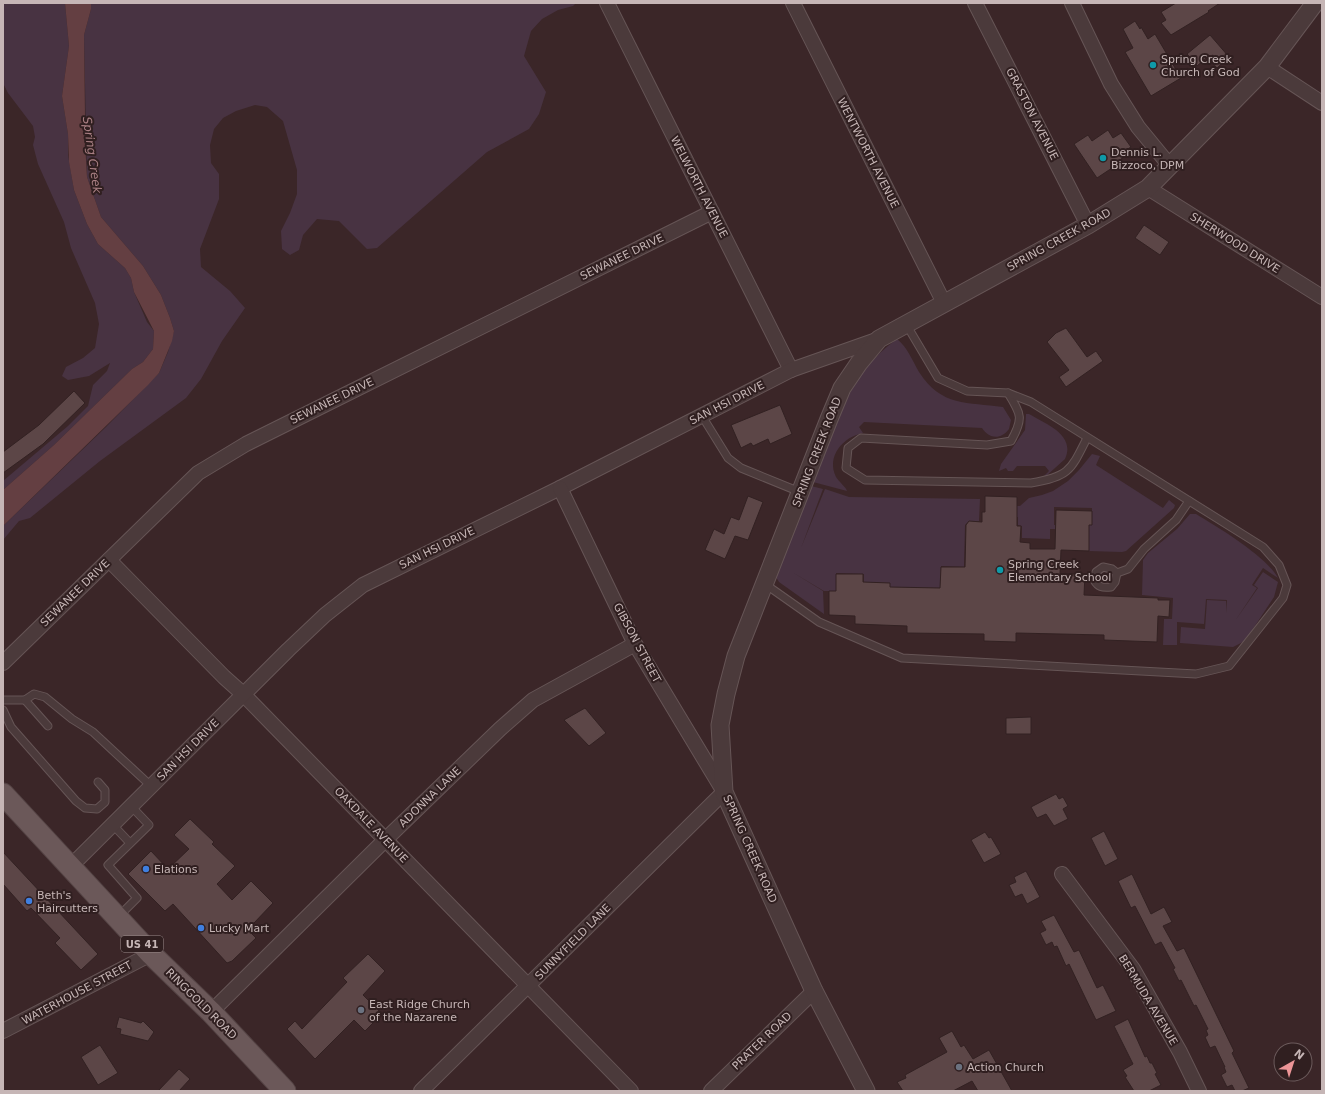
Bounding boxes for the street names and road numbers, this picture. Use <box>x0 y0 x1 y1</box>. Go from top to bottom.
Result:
street label: GRASTON AVENUE <box>1003 66 1061 162</box>
street label: WENTWORTH AVENUE <box>834 96 902 210</box>
street label: WELWORTH AVENUE <box>668 134 730 240</box>
street label: SPRING CREEK ROAD <box>1005 206 1113 274</box>
street label: SHERWOOD DRIVE <box>1188 210 1282 276</box>
street label: SEWANEE DRIVE <box>578 231 666 283</box>
street label: SEWANEE DRIVE <box>288 375 376 427</box>
street label: SAN HSI DRIVE <box>687 379 767 427</box>
street label: SPRING CREEK ROAD <box>790 395 844 509</box>
street label: SAN HSI DRIVE <box>397 524 477 572</box>
street label: SEWANEE DRIVE <box>38 557 112 629</box>
street label: GIBSON STREET <box>610 601 664 685</box>
street label: SAN HSI DRIVE <box>154 716 222 784</box>
street label: ADONNA LANE <box>396 764 464 830</box>
street label: OAKDALE AVENUE <box>332 784 410 866</box>
street label: SPRING CREEK ROAD <box>720 793 780 905</box>
street label: SUNNYFIELD LANE <box>532 901 614 983</box>
road number: US 41 <box>121 936 163 952</box>
street label: BERMUDA AVENUE <box>1116 952 1180 1048</box>
street label: WATERHOUSE STREET <box>20 958 134 1028</box>
street label: RINGGOLD ROAD <box>163 966 239 1042</box>
street label: PRATER ROAD <box>730 1009 794 1073</box>

